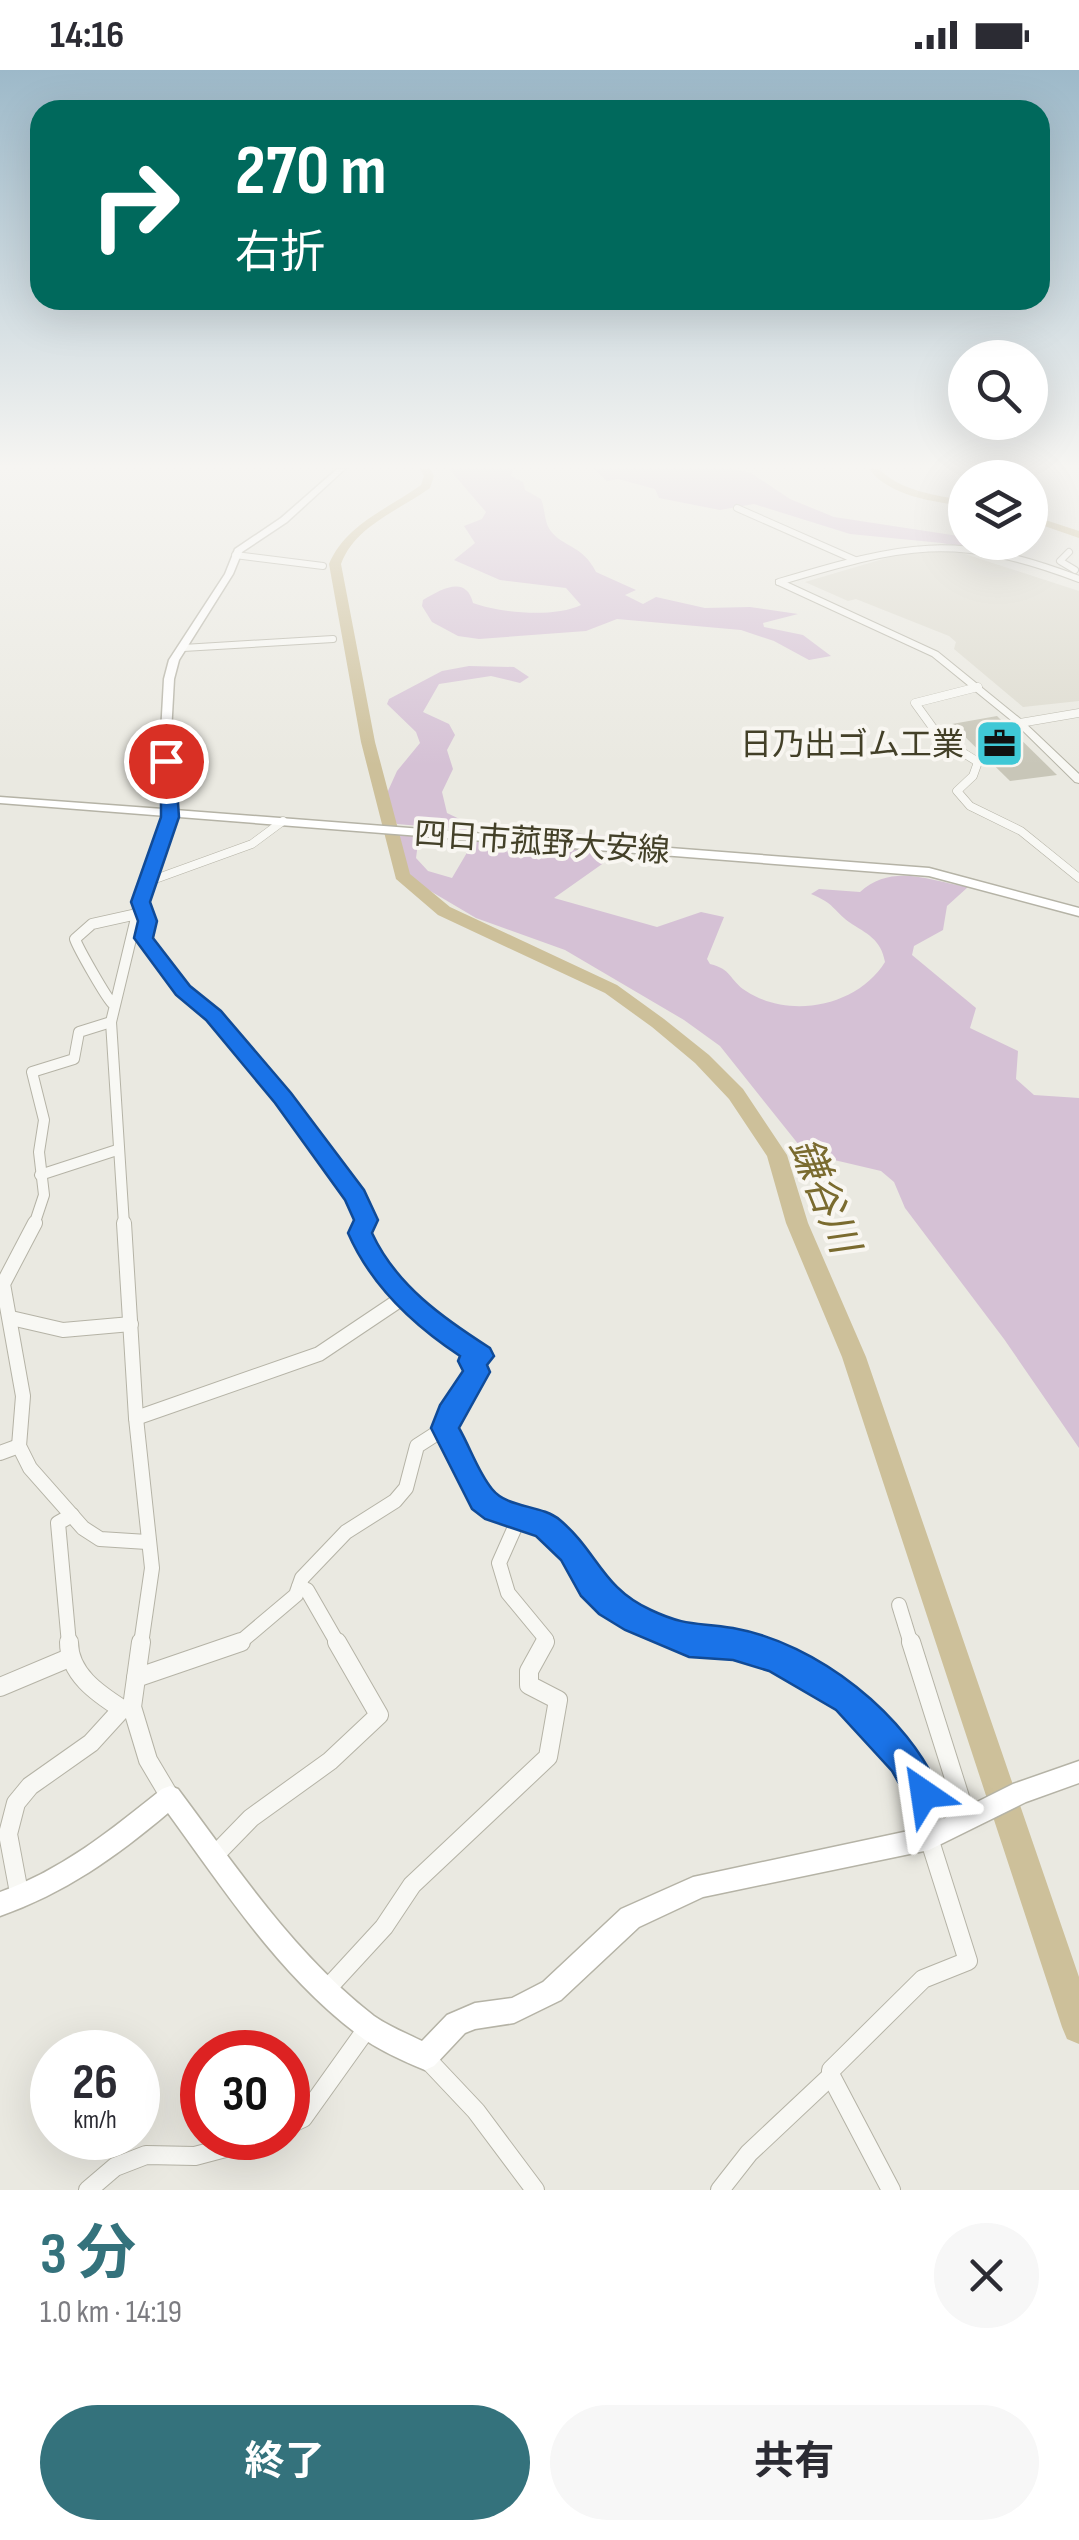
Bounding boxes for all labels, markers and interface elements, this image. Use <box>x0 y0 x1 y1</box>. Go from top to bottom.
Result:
text: 14:16 <box>50 13 124 58</box>
text: 270 m <box>235 130 387 214</box>
icon: right <box>70 140 200 270</box>
text: 右折 <box>235 226 325 281</box>
map controls <box>948 340 1048 560</box>
button: search <box>948 340 1048 440</box>
button: layers <box>948 460 1048 560</box>
office icon: 日乃出ゴム工業 <box>973 718 1025 770</box>
pin <box>124 719 209 804</box>
place label: 日乃出ゴム工業 <box>740 726 964 765</box>
icon: arrive <box>139 734 194 789</box>
street label: 四日市菰野大安線 <box>413 815 671 872</box>
water label: 鎌谷川 <box>778 1131 869 1264</box>
position arrow <box>872 1742 976 1846</box>
speed limit sign: 30 <box>180 2030 310 2160</box>
text: 26 <box>72 2053 118 2113</box>
text: km/h <box>73 2105 117 2136</box>
text: 3 分 <box>40 2219 136 2291</box>
button: close <box>934 2223 1039 2328</box>
text: 1.0 km · 14:19 <box>40 2293 182 2332</box>
button: 終了 <box>40 2405 530 2520</box>
button: 共有 <box>550 2405 1039 2520</box>

